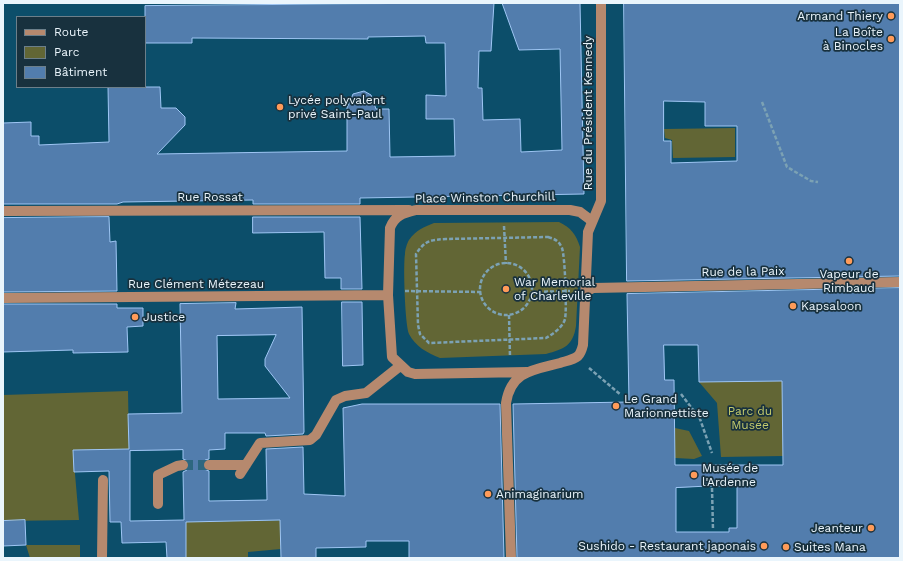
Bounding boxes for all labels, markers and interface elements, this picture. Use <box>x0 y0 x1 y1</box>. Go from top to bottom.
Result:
place label: Armand Thiery <box>797 9 883 23</box>
marker: Armand Thiery <box>886 11 896 21</box>
legend <box>16 16 146 88</box>
text: Route <box>54 25 88 39</box>
place label: La Boîte à Binocles <box>823 25 883 53</box>
marker: La Boîte à Binocles <box>886 34 896 44</box>
street label: Rue du Président Kennedy <box>581 36 595 190</box>
text: Parc <box>54 45 80 59</box>
text: Bâtiment <box>54 65 107 79</box>
place label: Lycée polyvalent privé Saint-Paul <box>288 93 385 121</box>
marker: Lycée polyvalent privé Saint-Paul <box>275 102 285 112</box>
street label: Rue Rossat <box>177 190 243 204</box>
street label: Place Winston Churchill <box>415 190 555 206</box>
marker: Vapeur de Rimbaud <box>844 256 854 266</box>
street label: Rue de la Paix <box>701 264 785 280</box>
place label: Vapeur de Rimbaud <box>819 267 879 295</box>
place label: War Memorial of Charleville <box>514 275 595 303</box>
street label: Rue Clément Métezeau <box>128 277 264 291</box>
marker: War Memorial of Charleville <box>501 284 511 294</box>
place label: Kapsaloon <box>801 299 862 313</box>
marker: Kapsaloon <box>788 301 798 311</box>
place label: Justice <box>143 310 185 324</box>
marker: Justice <box>130 312 140 322</box>
place label: Le Grand Marionnettiste <box>624 392 709 420</box>
marker: Le Grand Marionnettiste <box>611 401 621 411</box>
park label: Parc du Musée <box>728 404 772 432</box>
place label: Musée de l'Ardenne <box>702 461 758 489</box>
marker: Musée de l'Ardenne <box>689 470 699 480</box>
place label: Animaginarium <box>496 487 583 501</box>
marker: Animaginarium <box>483 489 493 499</box>
place label: Jeanteur <box>811 521 863 535</box>
marker: Jeanteur <box>866 523 876 533</box>
place label: Sushido - Restaurant japonais <box>578 539 756 553</box>
place label: Suites Mana <box>794 540 866 554</box>
marker: Sushido - Restaurant japonais <box>759 541 769 551</box>
marker: Suites Mana <box>781 542 791 552</box>

